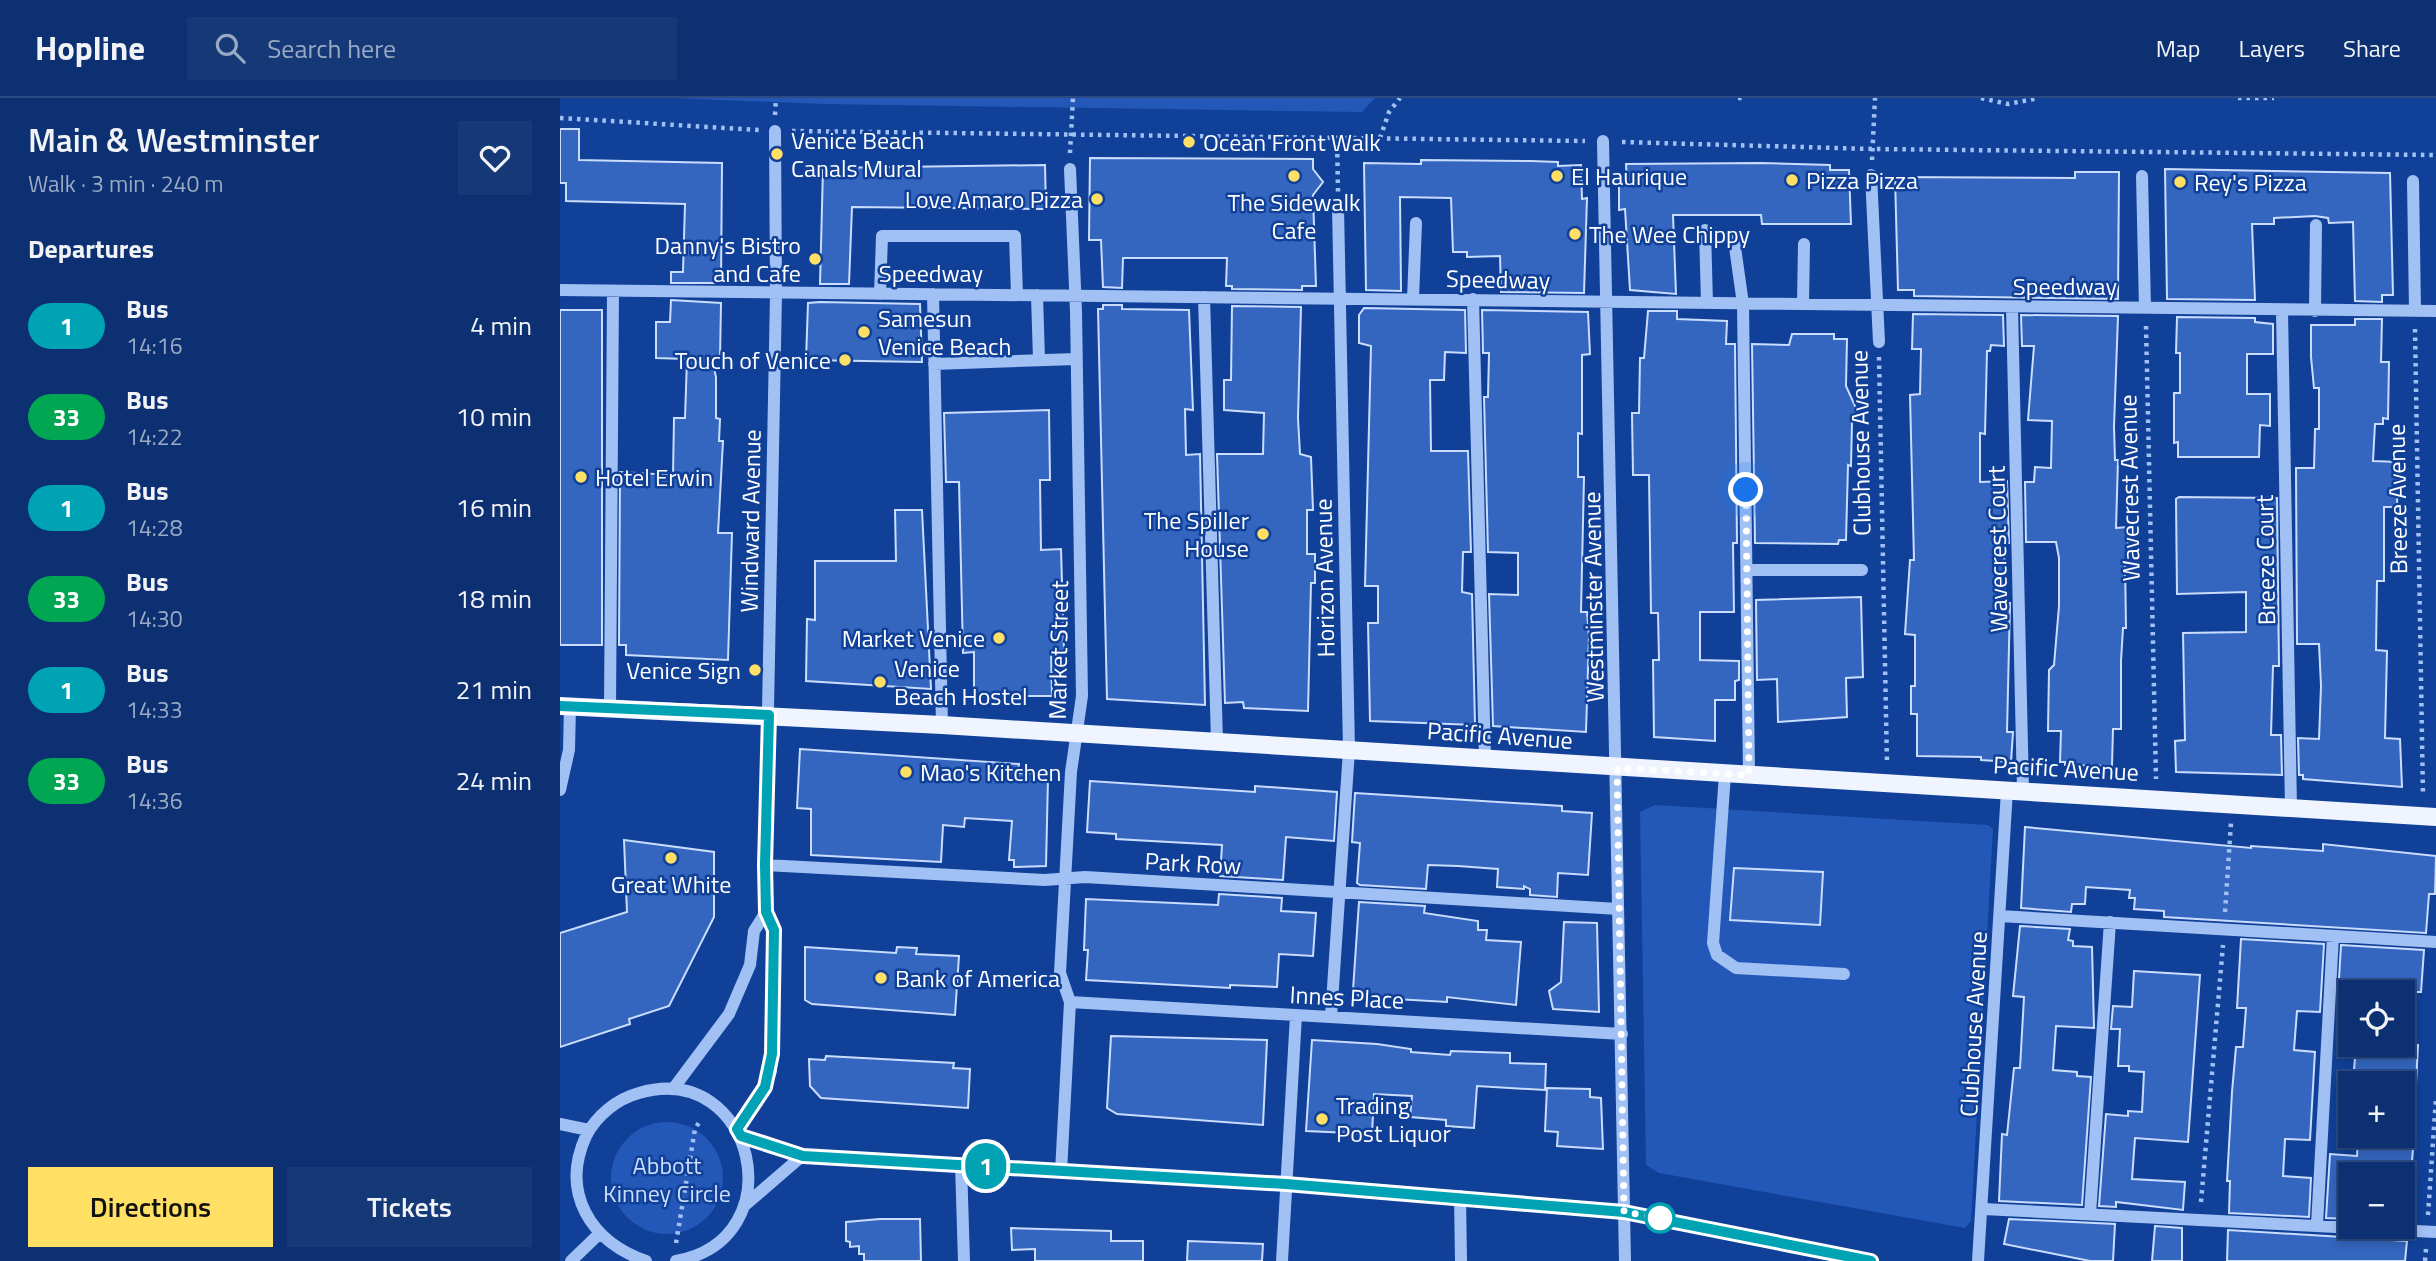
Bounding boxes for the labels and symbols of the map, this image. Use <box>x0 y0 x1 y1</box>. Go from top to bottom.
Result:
place label: Venice Beach Canals Mural <box>791 122 924 186</box>
place label: Ocean Front Walk <box>1203 124 1381 160</box>
marker: Ocean Front Walk <box>1181 134 1197 150</box>
marker: Venice Beach Canals Mural <box>769 146 785 162</box>
place label: El Haurique <box>1571 158 1687 194</box>
place label: Pizza Pizza <box>1806 162 1918 198</box>
place label: Rey's Pizza <box>2194 164 2307 200</box>
marker: The Sidewalk Cafe <box>1286 168 1302 184</box>
marker: El Haurique <box>1549 168 1565 184</box>
marker: Pizza Pizza <box>1784 172 1800 188</box>
marker: Rey's Pizza <box>2172 174 2188 190</box>
place label: Love Amaro Pizza <box>905 181 1083 217</box>
place label: The Sidewalk Cafe <box>1227 184 1361 248</box>
marker: Love Amaro Pizza <box>1089 191 1105 207</box>
place label: The Wee Chippy <box>1589 216 1750 252</box>
marker: The Wee Chippy <box>1567 226 1583 242</box>
place label: Danny's Bistro and Cafe <box>655 227 801 291</box>
marker: Danny's Bistro and Cafe <box>807 251 823 267</box>
street label: Speedway <box>879 255 984 291</box>
street label: Speedway <box>1446 260 1551 298</box>
street label: Speedway <box>2013 268 2118 304</box>
place label: Samesun Venice Beach <box>878 300 1011 364</box>
marker: Samesun Venice Beach <box>856 324 872 340</box>
place label: Touch of Venice <box>675 342 831 378</box>
street label: Clubhouse Avenue <box>1840 350 1880 536</box>
marker: Touch of Venice <box>837 352 853 368</box>
street label: Wavecrest Avenue <box>2109 394 2149 582</box>
street label: Breeze Avenue <box>2378 423 2416 575</box>
street label: Windward Avenue <box>730 429 770 613</box>
place label: Hotel Erwin <box>595 459 713 495</box>
street label: Wavecrest Court <box>1978 465 2016 633</box>
marker: Hotel Erwin <box>573 469 589 485</box>
your location <box>1728 472 1763 507</box>
street label: Westminster Avenue <box>1573 491 1613 703</box>
street label: Breeze Court <box>2246 494 2284 625</box>
street label: Horizon Avenue <box>1305 498 1343 658</box>
place label: The Spiller House <box>1144 502 1249 566</box>
marker: The Spiller House <box>1255 526 1271 542</box>
street label: Market Street <box>1039 579 1077 720</box>
place label: Market Venice <box>842 620 985 656</box>
marker: Market Venice <box>991 630 1007 646</box>
place label: Venice Beach Hostel <box>894 650 1028 714</box>
place label: Venice Sign <box>626 652 741 688</box>
marker: Venice Sign <box>747 662 763 678</box>
marker: Venice Beach Hostel <box>872 674 888 690</box>
street label: Pacific Avenue <box>1426 712 1574 758</box>
street label: Pacific Avenue <box>1992 746 2140 790</box>
place label: Mao's Kitchen <box>920 754 1062 790</box>
marker: Mao's Kitchen <box>898 764 914 780</box>
street label: Park Row <box>1144 842 1242 884</box>
marker: Great White <box>663 850 679 866</box>
place label: Great White <box>611 866 731 902</box>
street label: Clubhouse Avenue <box>1950 930 1996 1118</box>
place label: Bank of America <box>895 960 1060 996</box>
marker: Bank of America <box>873 970 889 986</box>
street label: Innes Place <box>1289 976 1405 1018</box>
place label: Trading Post Liquor <box>1336 1087 1451 1151</box>
marker: Trading Post Liquor <box>1314 1111 1330 1127</box>
line badge: 1 <box>963 1143 1009 1189</box>
park label: Abbott Kinney Circle <box>603 1147 731 1211</box>
unlabelled marker <box>1645 1203 1675 1233</box>

